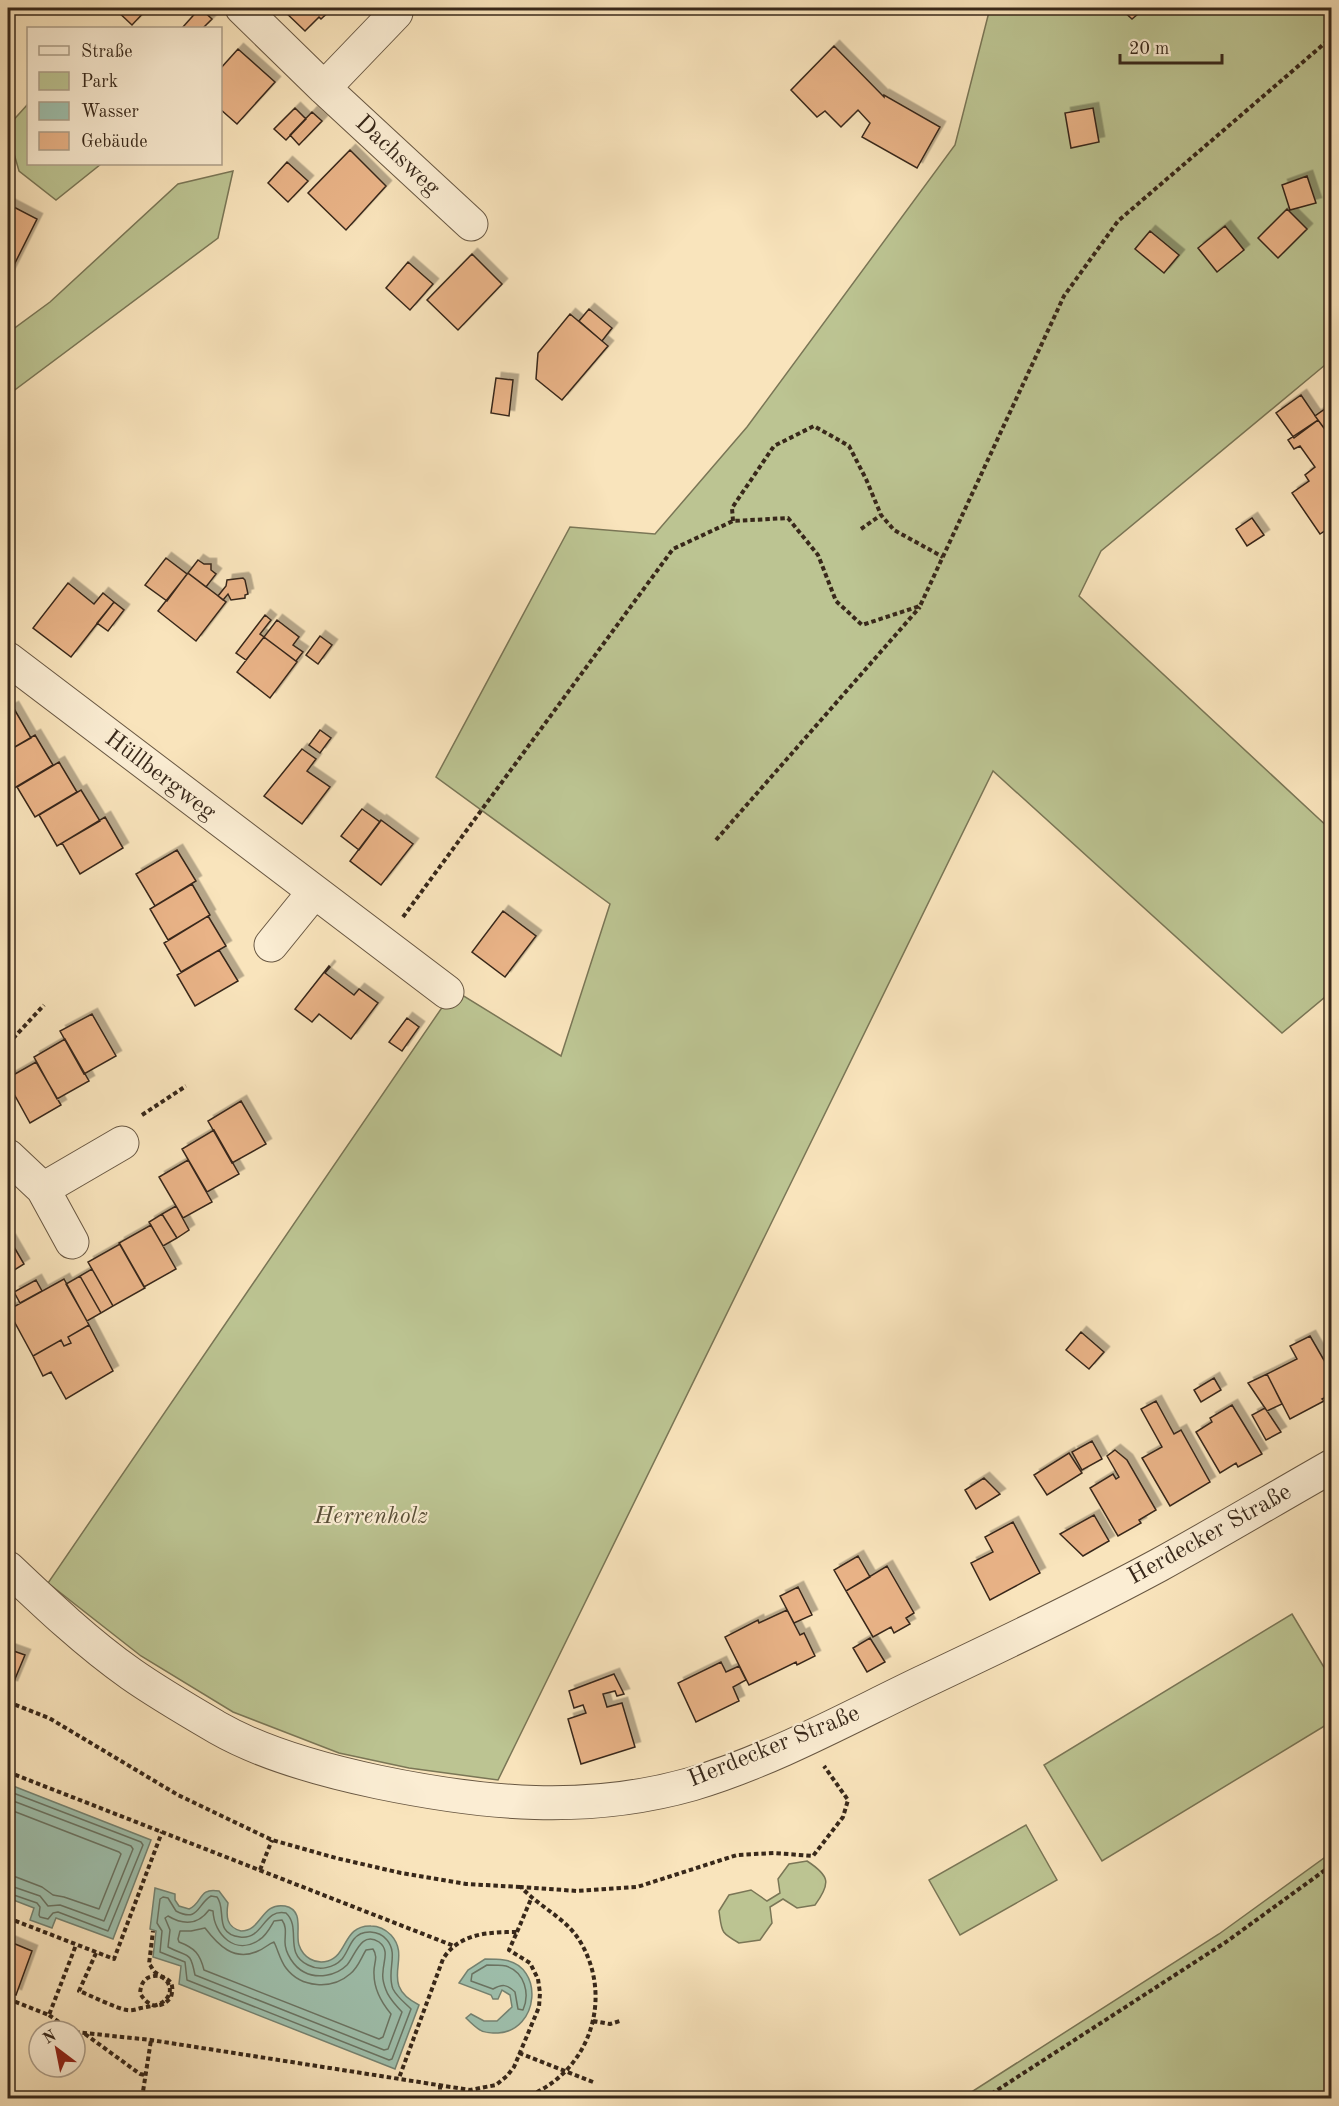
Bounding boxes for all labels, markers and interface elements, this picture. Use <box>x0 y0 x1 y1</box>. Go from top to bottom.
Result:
legend <box>27 27 222 165</box>
scale bar <box>1120 27 1222 65</box>
text: 20 m <box>1129 40 1169 58</box>
text: Straße <box>81 43 132 61</box>
text: Park <box>81 73 118 91</box>
text: Wasser <box>81 103 140 121</box>
street label: Dachsweg <box>350 111 444 201</box>
text: Gebäude <box>81 133 148 151</box>
street label: Hüllbergweg <box>100 727 220 825</box>
street label: Herdecker Straße <box>1124 1480 1296 1590</box>
park label: Herrenholz <box>313 1505 428 1529</box>
street label: Herdecker Straße <box>685 1702 863 1792</box>
north arrow <box>27 2019 87 2079</box>
text: N <box>41 2028 60 2048</box>

